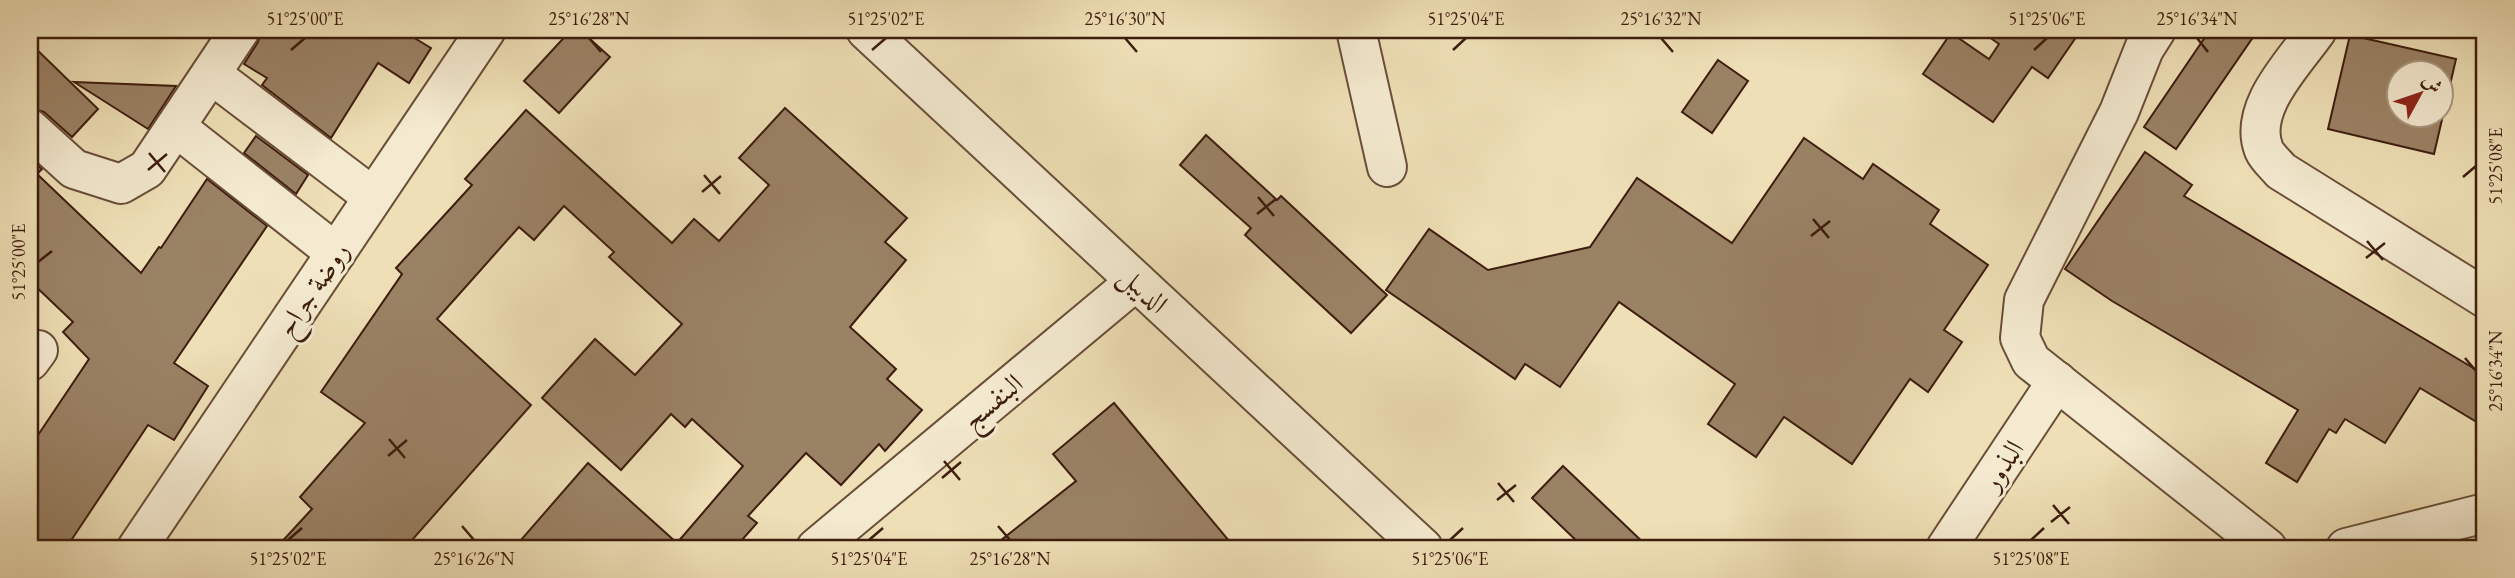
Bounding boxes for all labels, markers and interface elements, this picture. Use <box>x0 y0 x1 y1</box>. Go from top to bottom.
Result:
text: 51°25'00"E <box>267 7 343 30</box>
text: 25°16'28"N <box>549 7 630 30</box>
text: 51°25'02"E <box>848 7 924 30</box>
text: 25°16'30"N <box>1085 7 1166 30</box>
text: 51°25'04"E <box>1428 7 1504 30</box>
text: 25°16'32"N <box>1621 7 1702 30</box>
text: 51°25'06"E <box>2009 7 2085 30</box>
text: 25°16'34"N <box>2157 7 2238 30</box>
north arrow <box>2386 60 2456 130</box>
text: ش <box>2417 68 2448 99</box>
text: 51°25'08"E <box>2484 128 2507 204</box>
text: 51°25'00"E <box>7 224 30 300</box>
street label: روضة جراح <box>267 234 364 348</box>
street label: الديبل <box>1110 257 1176 322</box>
text: 25°16'34"N <box>2484 330 2507 411</box>
street label: البنفسج <box>954 365 1035 442</box>
street label: البذور <box>1971 433 2032 500</box>
text: 51°25'02"E <box>250 547 326 570</box>
text: 25°16'26"N <box>434 547 515 570</box>
text: 51°25'04"E <box>831 547 907 570</box>
text: 25°16'28"N <box>970 547 1051 570</box>
text: 51°25'06"E <box>1412 547 1488 570</box>
text: 51°25'08"E <box>1993 547 2069 570</box>

